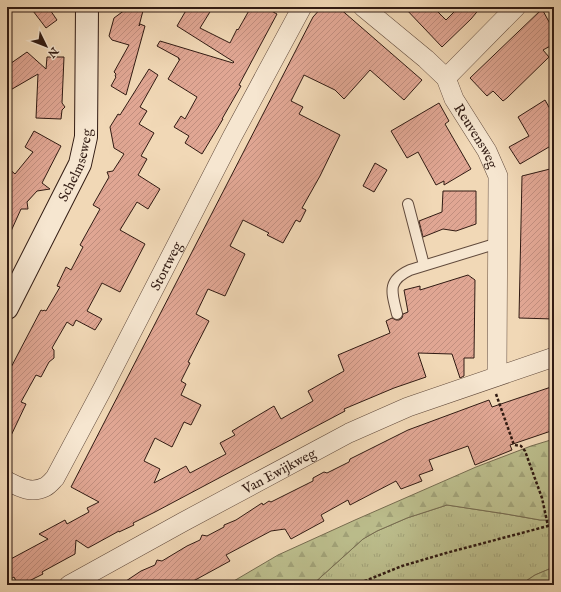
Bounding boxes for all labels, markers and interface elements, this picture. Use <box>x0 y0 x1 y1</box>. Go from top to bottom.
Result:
north arrow <box>26 26 66 66</box>
text: N <box>44 43 62 61</box>
street label: Reuvensweg <box>449 101 502 172</box>
street label: Schelmseweg <box>55 129 96 205</box>
street label: Stortweg <box>147 238 187 294</box>
street label: Van Ewijkweg <box>238 444 320 499</box>

